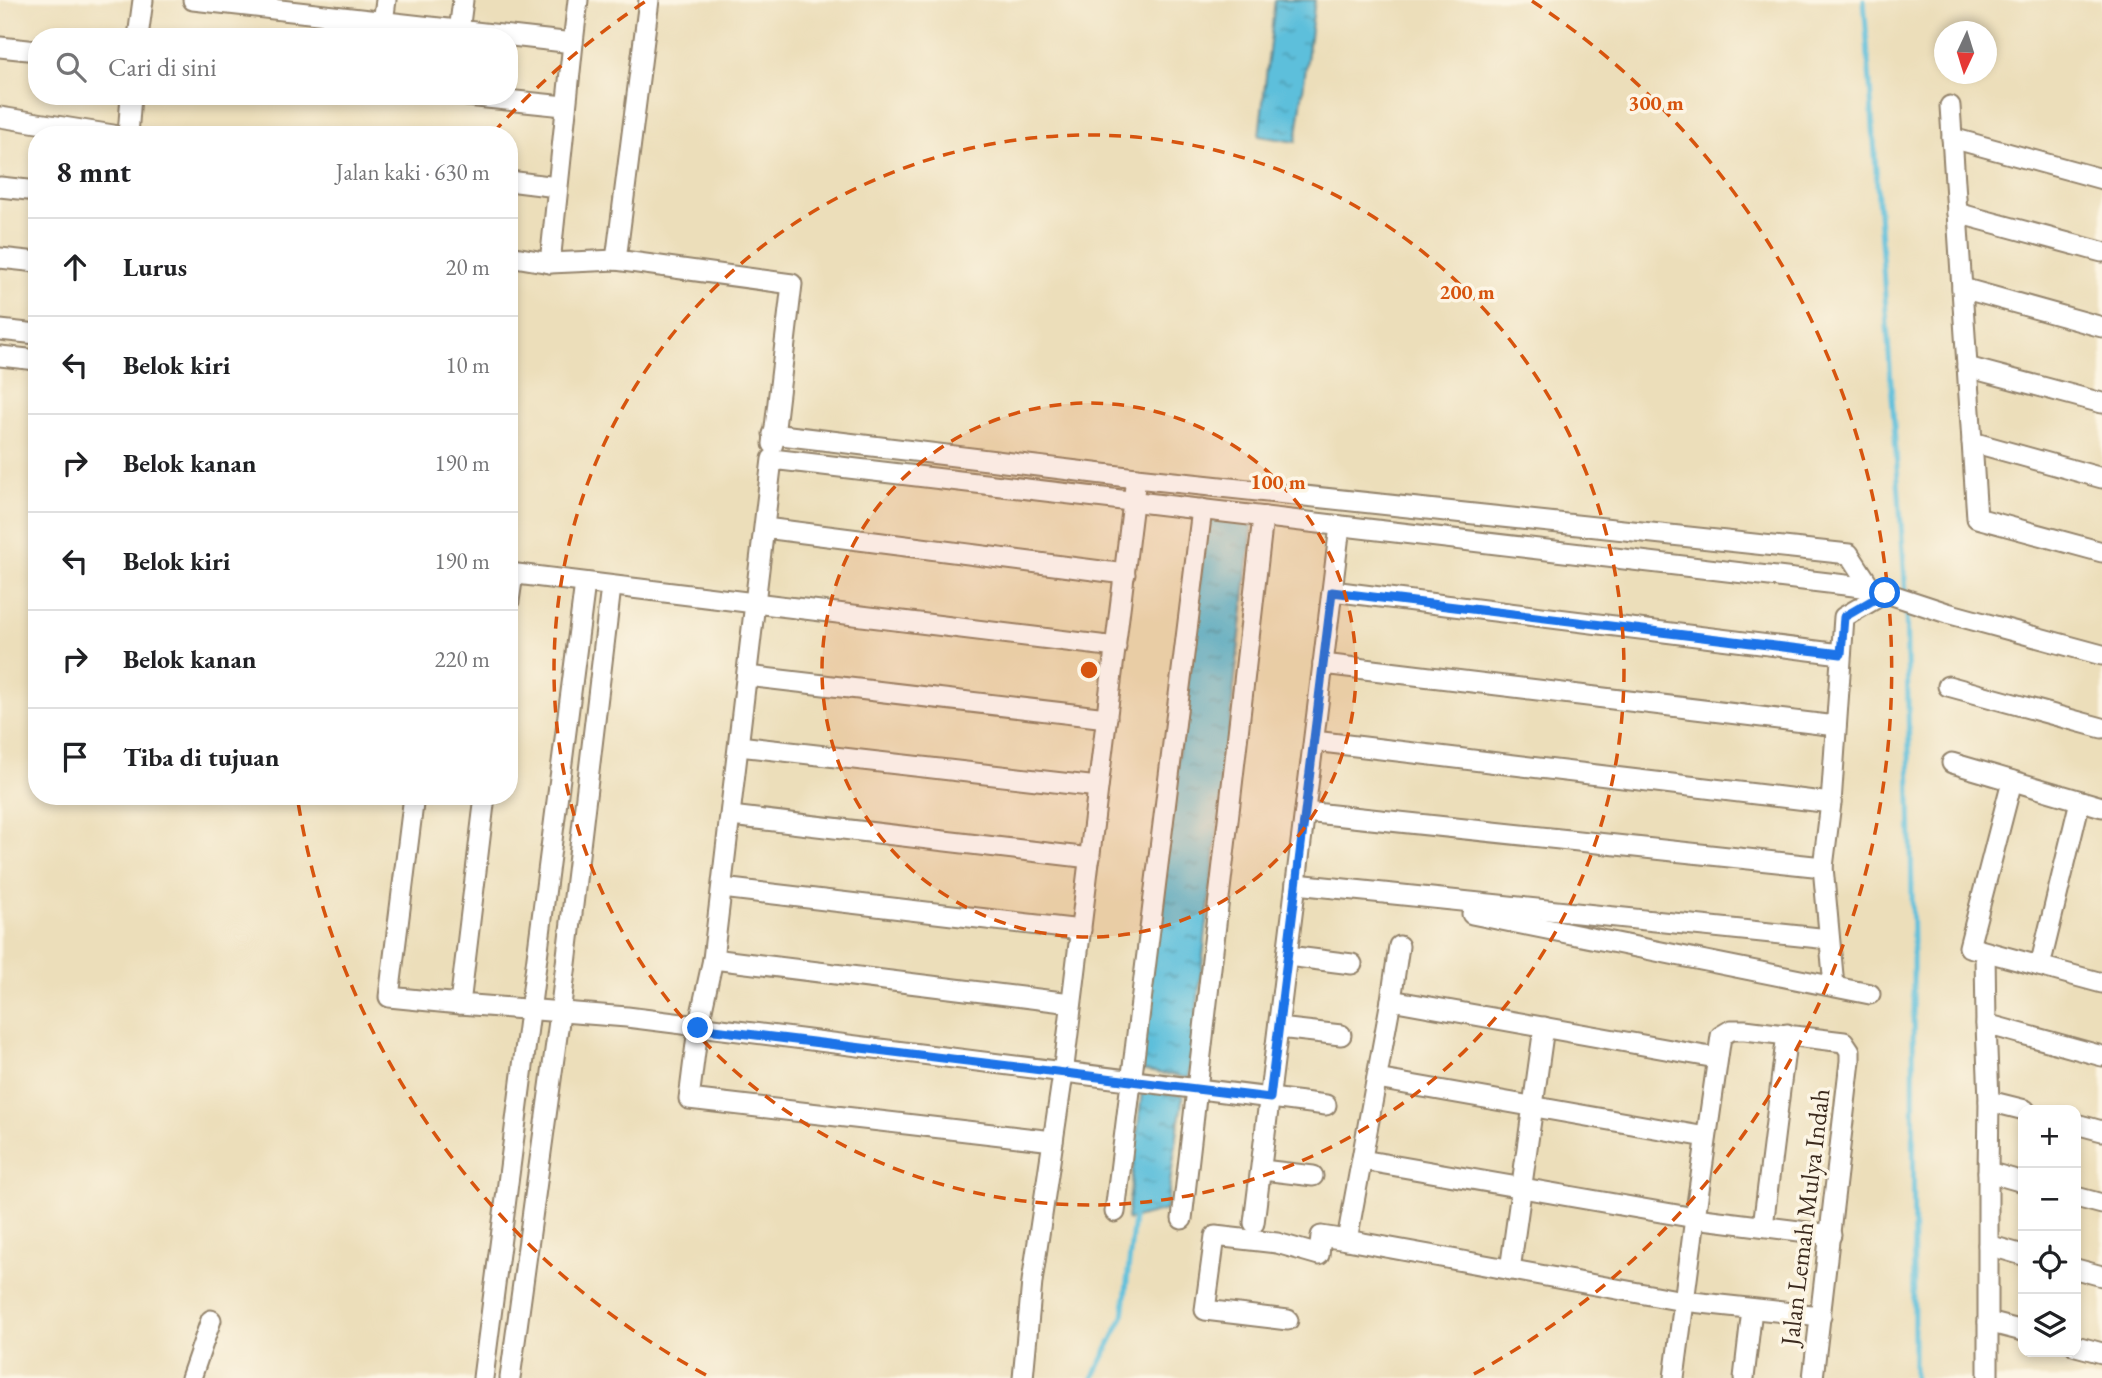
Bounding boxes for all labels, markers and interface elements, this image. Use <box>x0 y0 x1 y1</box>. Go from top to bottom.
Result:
north arrow <box>1934 21 1997 84</box>
search box <box>28 28 518 105</box>
icon: search <box>52 48 90 86</box>
text: Cari di sini <box>108 50 217 84</box>
text: 300 m <box>1628 89 1684 116</box>
text: 8 mnt <box>56 152 131 191</box>
text: Jalan kaki · 630 m <box>336 157 490 187</box>
icon: ahead <box>56 248 94 286</box>
text: Lurus <box>123 250 187 284</box>
text: 20 m <box>445 252 490 282</box>
text: 200 m <box>1439 278 1495 305</box>
icon: left <box>56 346 94 384</box>
text: Belok kiri <box>123 348 230 382</box>
text: 10 m <box>445 350 490 380</box>
icon: right <box>56 444 94 482</box>
text: Belok kanan <box>123 446 257 480</box>
text: 190 m <box>434 448 490 478</box>
text: 100 m <box>1250 468 1306 495</box>
icon: left <box>56 542 94 580</box>
text: Belok kiri <box>123 544 230 578</box>
text: 190 m <box>434 546 490 576</box>
route start <box>1869 577 1900 608</box>
icon: right <box>56 640 94 678</box>
text: Belok kanan <box>123 642 257 676</box>
text: 220 m <box>434 644 490 674</box>
centre of rings <box>1077 658 1101 682</box>
icon: arrive <box>56 738 94 776</box>
text: Tiba di tujuan <box>123 740 279 774</box>
route end <box>682 1012 713 1043</box>
street label: Jalan Lemah Mulya Indah <box>1772 1087 1838 1349</box>
map controls <box>2018 1105 2081 1357</box>
button: + <box>2018 1105 2081 1168</box>
button: − <box>2018 1168 2081 1231</box>
button: locate <box>2018 1231 2081 1294</box>
button: layers <box>2018 1294 2081 1357</box>

